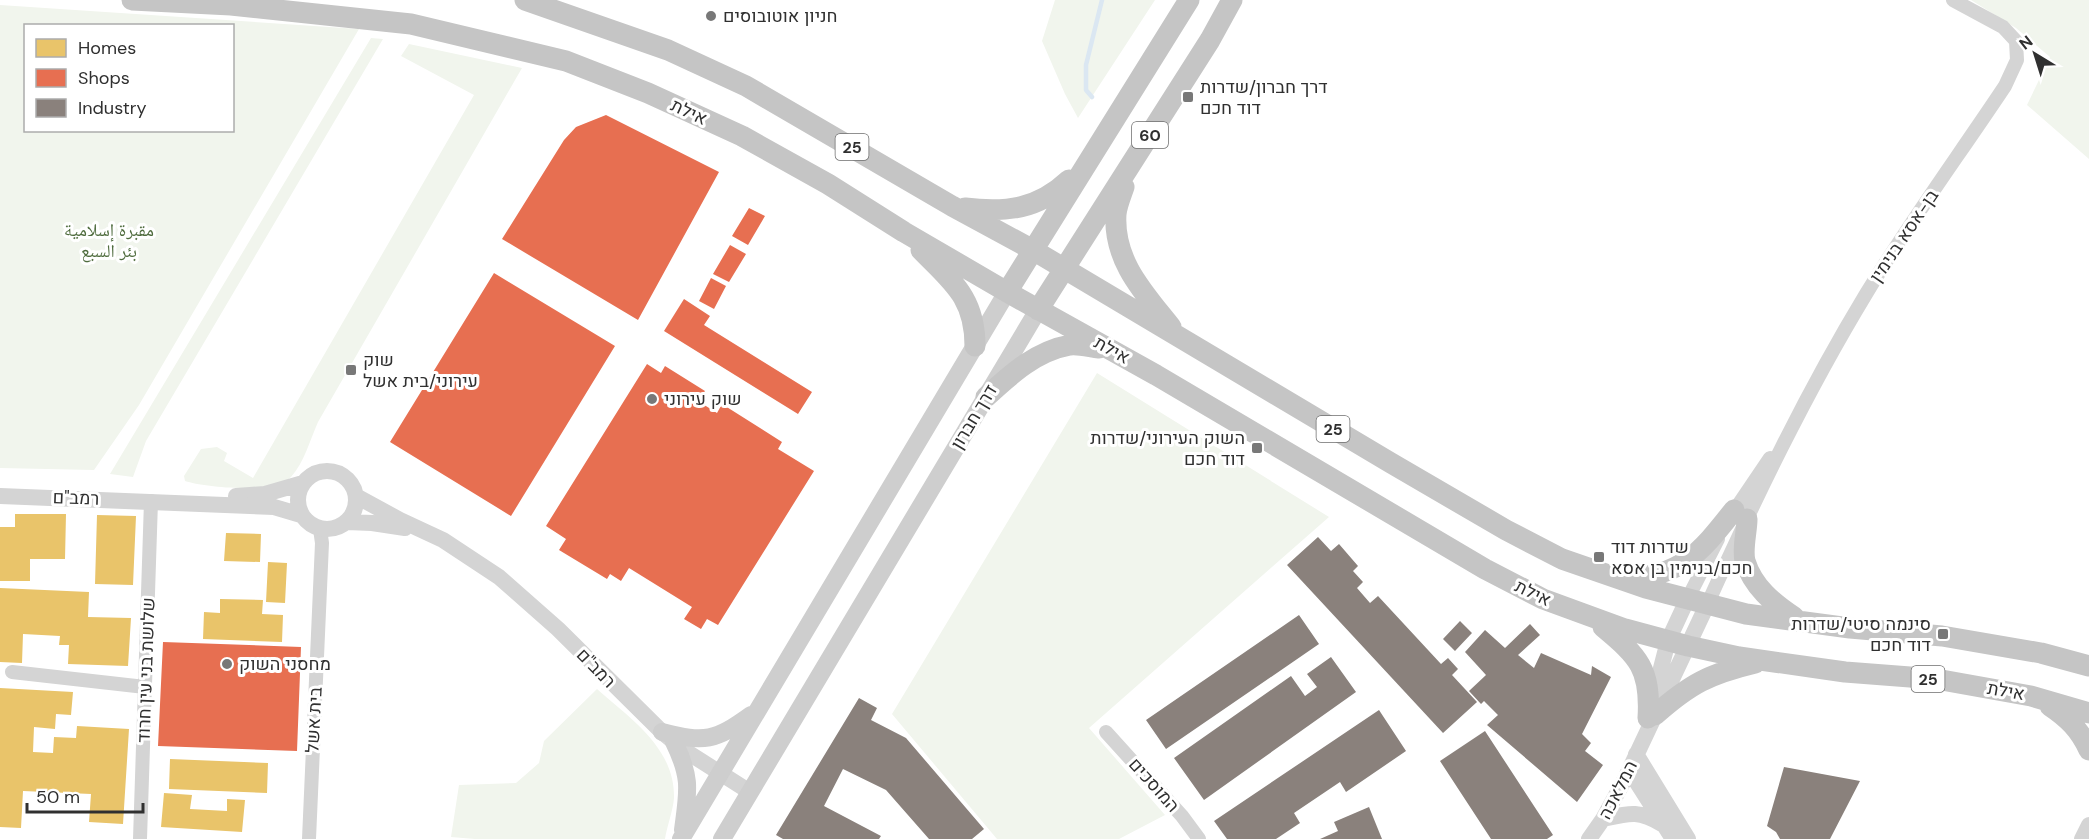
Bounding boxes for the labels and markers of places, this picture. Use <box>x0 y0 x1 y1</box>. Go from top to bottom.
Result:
place label: חניון אוטובוסים <box>723 4 838 28</box>
marker: חניון אוטובוסים <box>704 9 718 23</box>
place label: דרך חברון/שדרות דוד חכם <box>1200 75 1328 120</box>
marker: דרך חברון/שדרות דוד חכם <box>1181 90 1195 104</box>
place label: שוק עירוני/בית אשל <box>363 348 478 393</box>
marker: שוק עירוני/בית אשל <box>344 363 358 377</box>
place label: שוק עירוני <box>664 387 742 411</box>
marker: שוק עירוני <box>645 392 659 406</box>
place label: השוק העירוני/שדרות דוד חכם <box>1090 426 1245 471</box>
marker: השוק העירוני/שדרות דוד חכם <box>1250 441 1264 455</box>
place label: שדרות דוד חכם/בנימין בן אסא <box>1611 535 1752 580</box>
marker: שדרות דוד חכם/בנימין בן אסא <box>1592 550 1606 564</box>
place label: סינמה סיטי/שדרות דוד חכם <box>1791 612 1931 657</box>
marker: סינמה סיטי/שדרות דוד חכם <box>1936 627 1950 641</box>
place label: מחסני השוק <box>239 652 331 676</box>
marker: מחסני השוק <box>220 657 234 671</box>

